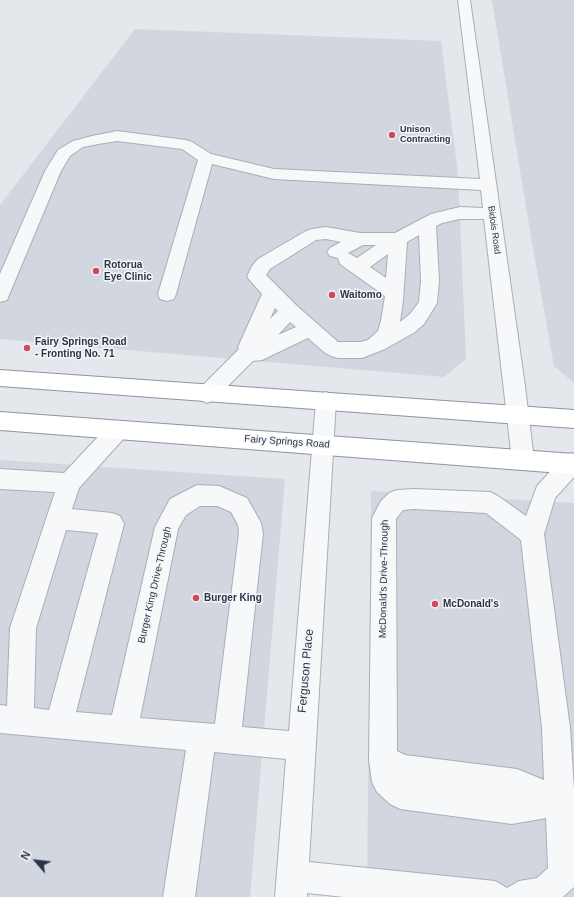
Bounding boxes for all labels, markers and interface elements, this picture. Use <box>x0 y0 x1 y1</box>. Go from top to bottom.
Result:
place label: Unison Contracting <box>400 125 450 146</box>
marker: Unison Contracting <box>387 130 397 140</box>
street label: Bidois Road <box>485 205 503 255</box>
place label: Rotorua Eye Clinic <box>104 259 152 282</box>
marker: Rotorua Eye Clinic <box>91 266 101 276</box>
place label: Waitomo <box>340 289 382 301</box>
marker: Waitomo <box>327 290 337 300</box>
place label: Fairy Springs Road - Fronting No. 71 <box>35 336 127 360</box>
marker: Fairy Springs Road - Fronting No. 71 <box>22 343 32 353</box>
street label: Fairy Springs Road <box>244 433 330 451</box>
street label: McDonald's Drive-Through <box>377 520 391 638</box>
street label: Burger King Drive-Through <box>136 525 174 645</box>
place label: Burger King <box>204 592 262 604</box>
marker: Burger King <box>191 593 201 603</box>
place label: McDonald's <box>443 598 499 610</box>
marker: McDonald's <box>430 599 440 609</box>
street label: Ferguson Place <box>295 629 317 713</box>
north arrow <box>16 841 56 881</box>
text: N <box>18 849 33 862</box>

